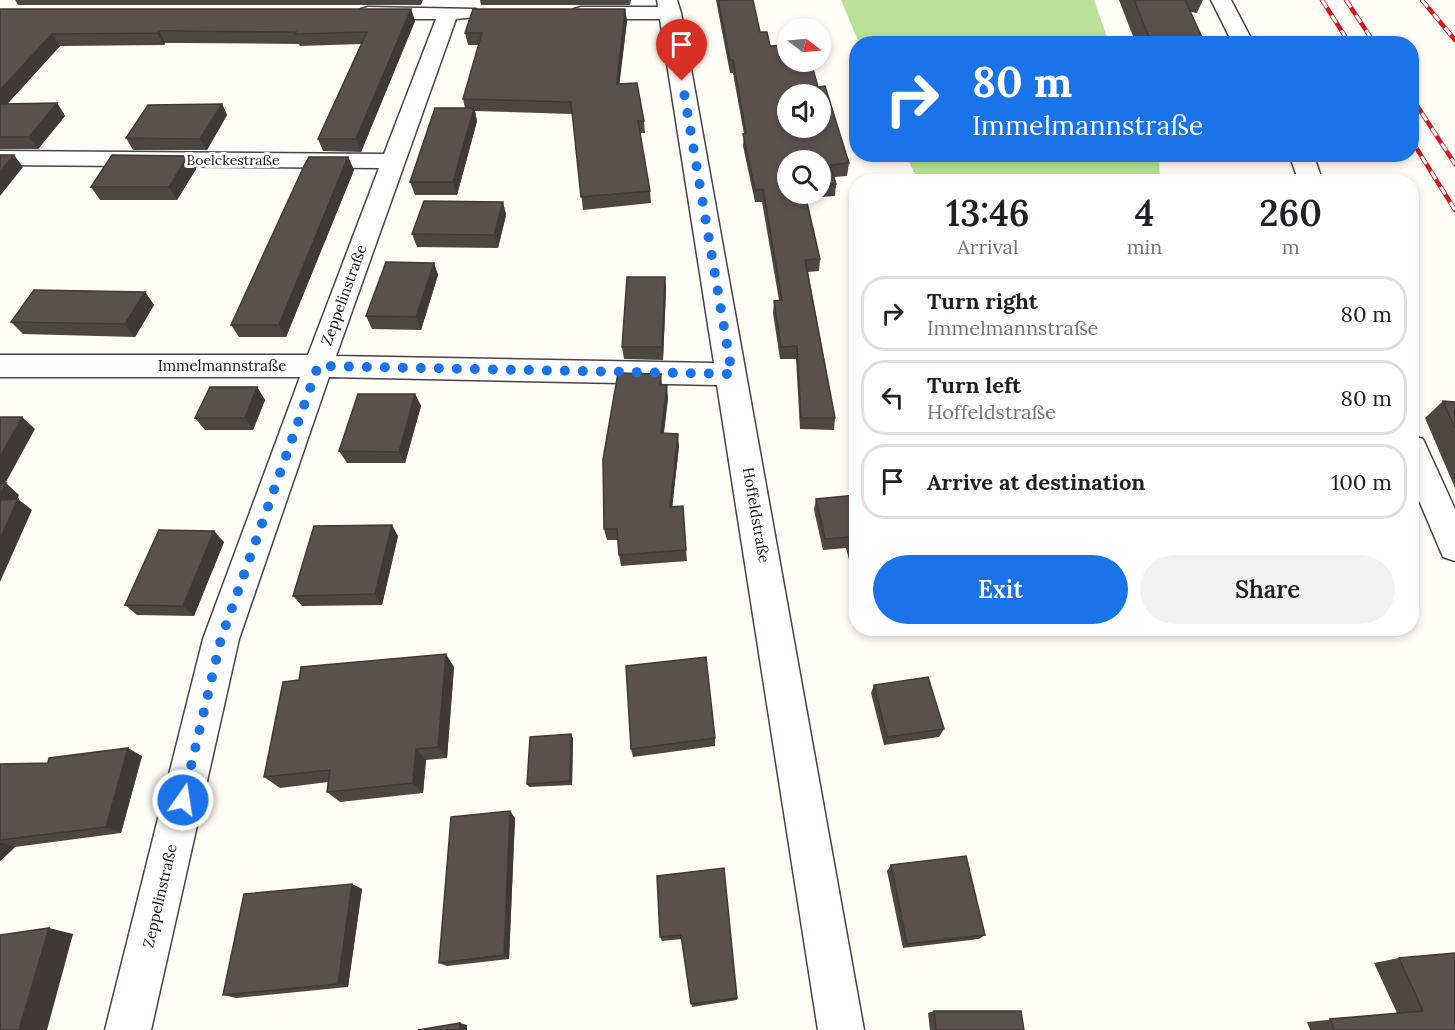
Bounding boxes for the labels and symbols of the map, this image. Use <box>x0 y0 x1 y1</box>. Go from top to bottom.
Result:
north arrow <box>777 18 831 72</box>
pin <box>656 19 707 81</box>
street label: Boelckestraße <box>187 151 280 169</box>
street label: Zeppelinstraße <box>316 242 371 348</box>
street label: Immelmannstraße <box>158 356 286 375</box>
street label: Hoffeldstraße <box>739 466 774 564</box>
position arrow <box>151 768 215 832</box>
street label: Zeppelinstraße <box>138 842 181 950</box>

